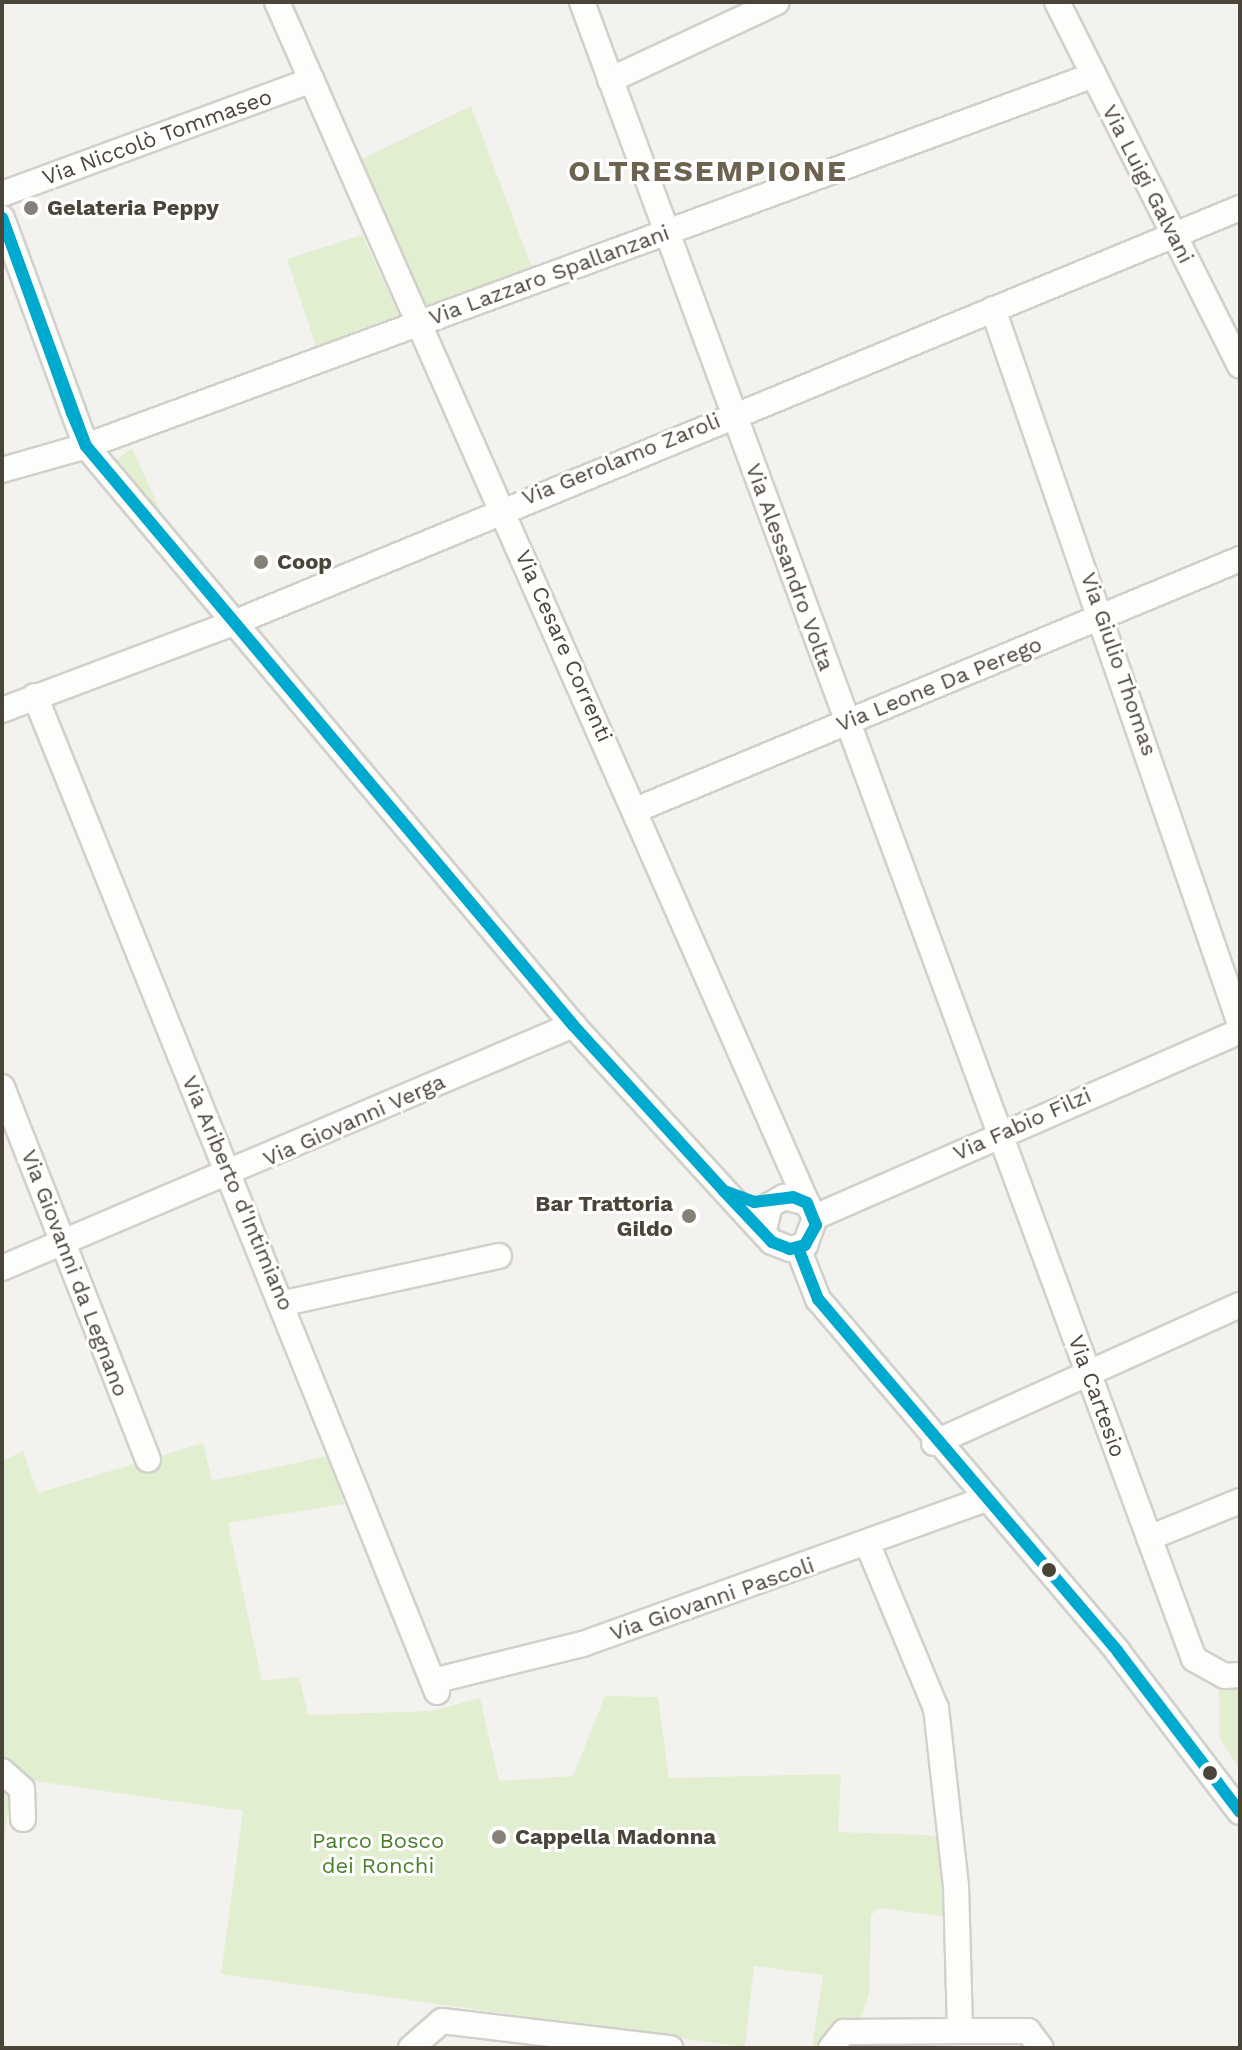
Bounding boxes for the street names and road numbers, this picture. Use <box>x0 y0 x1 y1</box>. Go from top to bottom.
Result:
street label: Via Niccolò Tommaseo <box>38 83 276 191</box>
street label: Via Luigi Galvani <box>1096 100 1200 268</box>
street label: Via Lazzaro Spallanzani <box>425 219 673 331</box>
street label: Via Gerolamo Zaroli <box>518 407 724 511</box>
street label: Via Alessandro Volta <box>740 459 840 675</box>
street label: Via Cesare Correnti <box>510 546 618 746</box>
street label: Via Giulio Thomas <box>1075 568 1163 760</box>
street label: Via Leone Da Perego <box>832 630 1046 738</box>
street label: Via Giovanni Verga <box>258 1068 450 1172</box>
street label: Via Ariberto d'Intimiano <box>176 1071 300 1315</box>
street label: Via Fabio Filzi <box>949 1082 1095 1166</box>
street label: Via Giovanni da Legnano <box>16 1145 134 1401</box>
street label: Via Cartesio <box>1063 1331 1131 1461</box>
street label: Via Giovanni Pascoli <box>606 1552 818 1646</box>

